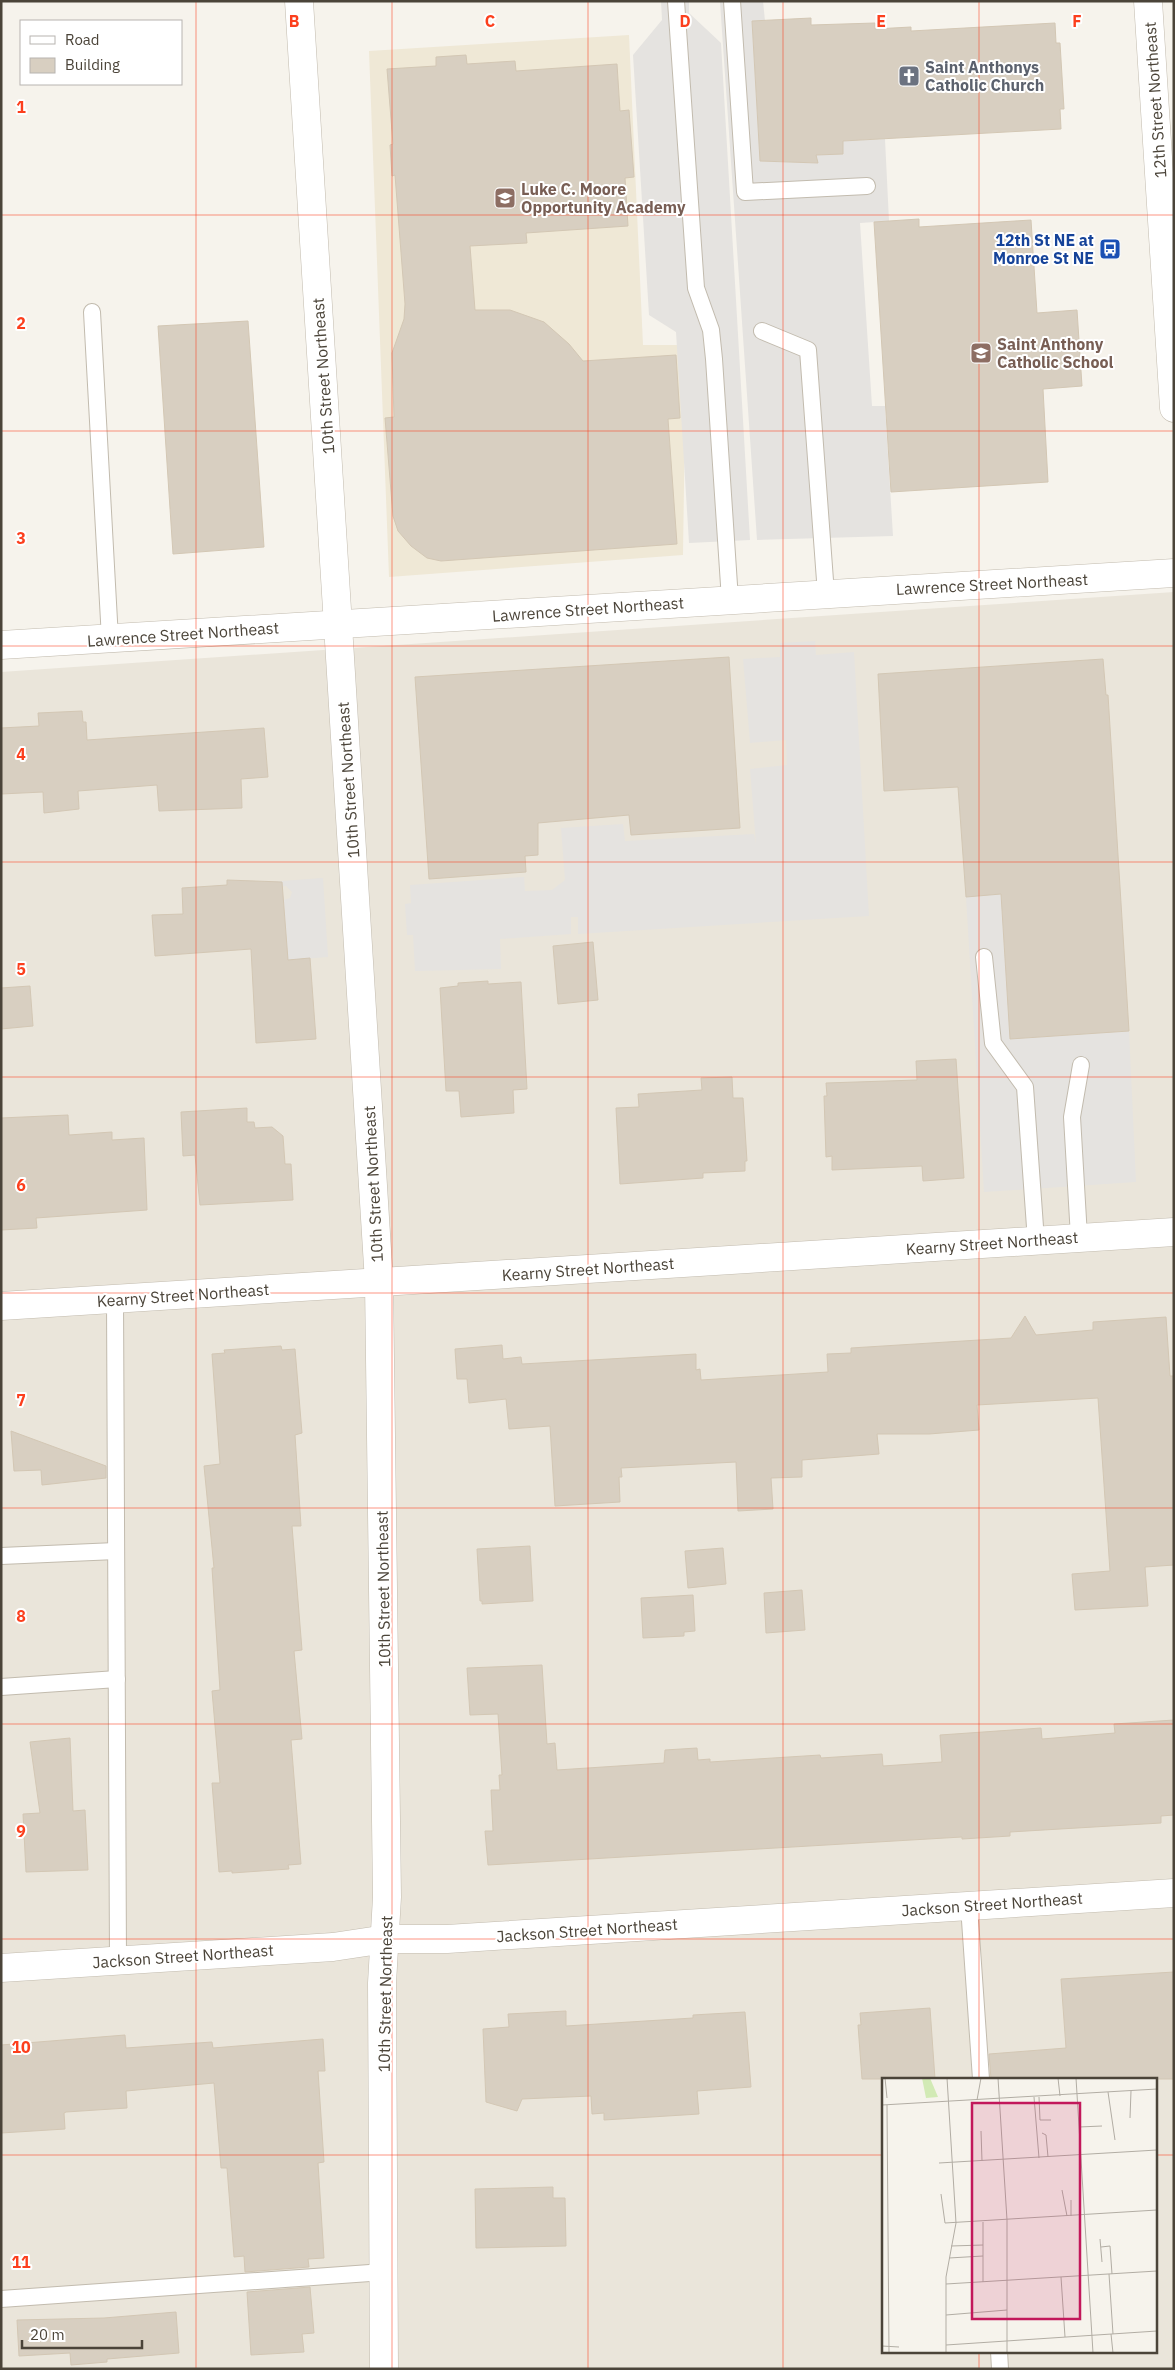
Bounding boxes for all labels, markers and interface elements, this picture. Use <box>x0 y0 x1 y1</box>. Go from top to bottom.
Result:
text: B <box>289 11 300 31</box>
text: C <box>485 11 495 31</box>
text: D <box>679 11 691 31</box>
text: E <box>876 11 886 31</box>
text: F <box>1072 11 1082 31</box>
legend <box>20 20 182 85</box>
street label: 12th Street Northeast <box>1140 21 1170 179</box>
text: Road <box>65 30 100 49</box>
text: Building <box>65 55 120 74</box>
place label: Saint Anthonys Catholic Church <box>925 57 1044 95</box>
church icon: Saint Anthonys Catholic Church <box>897 64 921 88</box>
text: 1 <box>16 97 26 117</box>
place label: Luke C. Moore Opportunity Academy <box>521 179 686 217</box>
school or university icon: Luke C. Moore Opportunity Academy <box>493 186 517 210</box>
place label: 12th St NE at Monroe St NE <box>993 230 1094 268</box>
bus stop icon: 12th St NE at Monroe St NE <box>1098 237 1122 261</box>
street label: 10th Street Northeast <box>308 297 338 455</box>
text: 2 <box>16 313 26 333</box>
place label: Saint Anthony Catholic School <box>997 334 1113 372</box>
school or university icon: Saint Anthony Catholic School <box>969 341 993 365</box>
text: 3 <box>16 528 26 548</box>
street label: Lawrence Street Northeast <box>896 569 1088 599</box>
street label: Lawrence Street Northeast <box>491 592 685 626</box>
street label: Lawrence Street Northeast <box>86 617 280 651</box>
street label: 10th Street Northeast <box>333 701 363 859</box>
text: 4 <box>16 744 26 764</box>
text: 5 <box>16 959 26 979</box>
street label: 10th Street Northeast <box>359 1105 387 1263</box>
text: 6 <box>16 1175 26 1195</box>
street label: Kearny Street Northeast <box>905 1227 1079 1259</box>
street label: Kearny Street Northeast <box>501 1253 675 1285</box>
street label: Kearny Street Northeast <box>96 1279 270 1311</box>
text: 7 <box>16 1390 26 1410</box>
street label: 10th Street Northeast <box>372 1510 394 1668</box>
text: 8 <box>16 1606 26 1626</box>
text: 9 <box>16 1821 26 1841</box>
street label: Jackson Street Northeast <box>901 1888 1083 1920</box>
street label: Jackson Street Northeast <box>496 1914 678 1946</box>
street label: 10th Street Northeast <box>374 1915 396 2073</box>
street label: Jackson Street Northeast <box>92 1940 274 1972</box>
text: 10 <box>11 2037 31 2057</box>
inset map <box>882 2078 1158 2352</box>
text: 11 <box>11 2252 31 2272</box>
scale bar <box>22 2318 142 2350</box>
text: 20 m <box>30 2325 65 2344</box>

